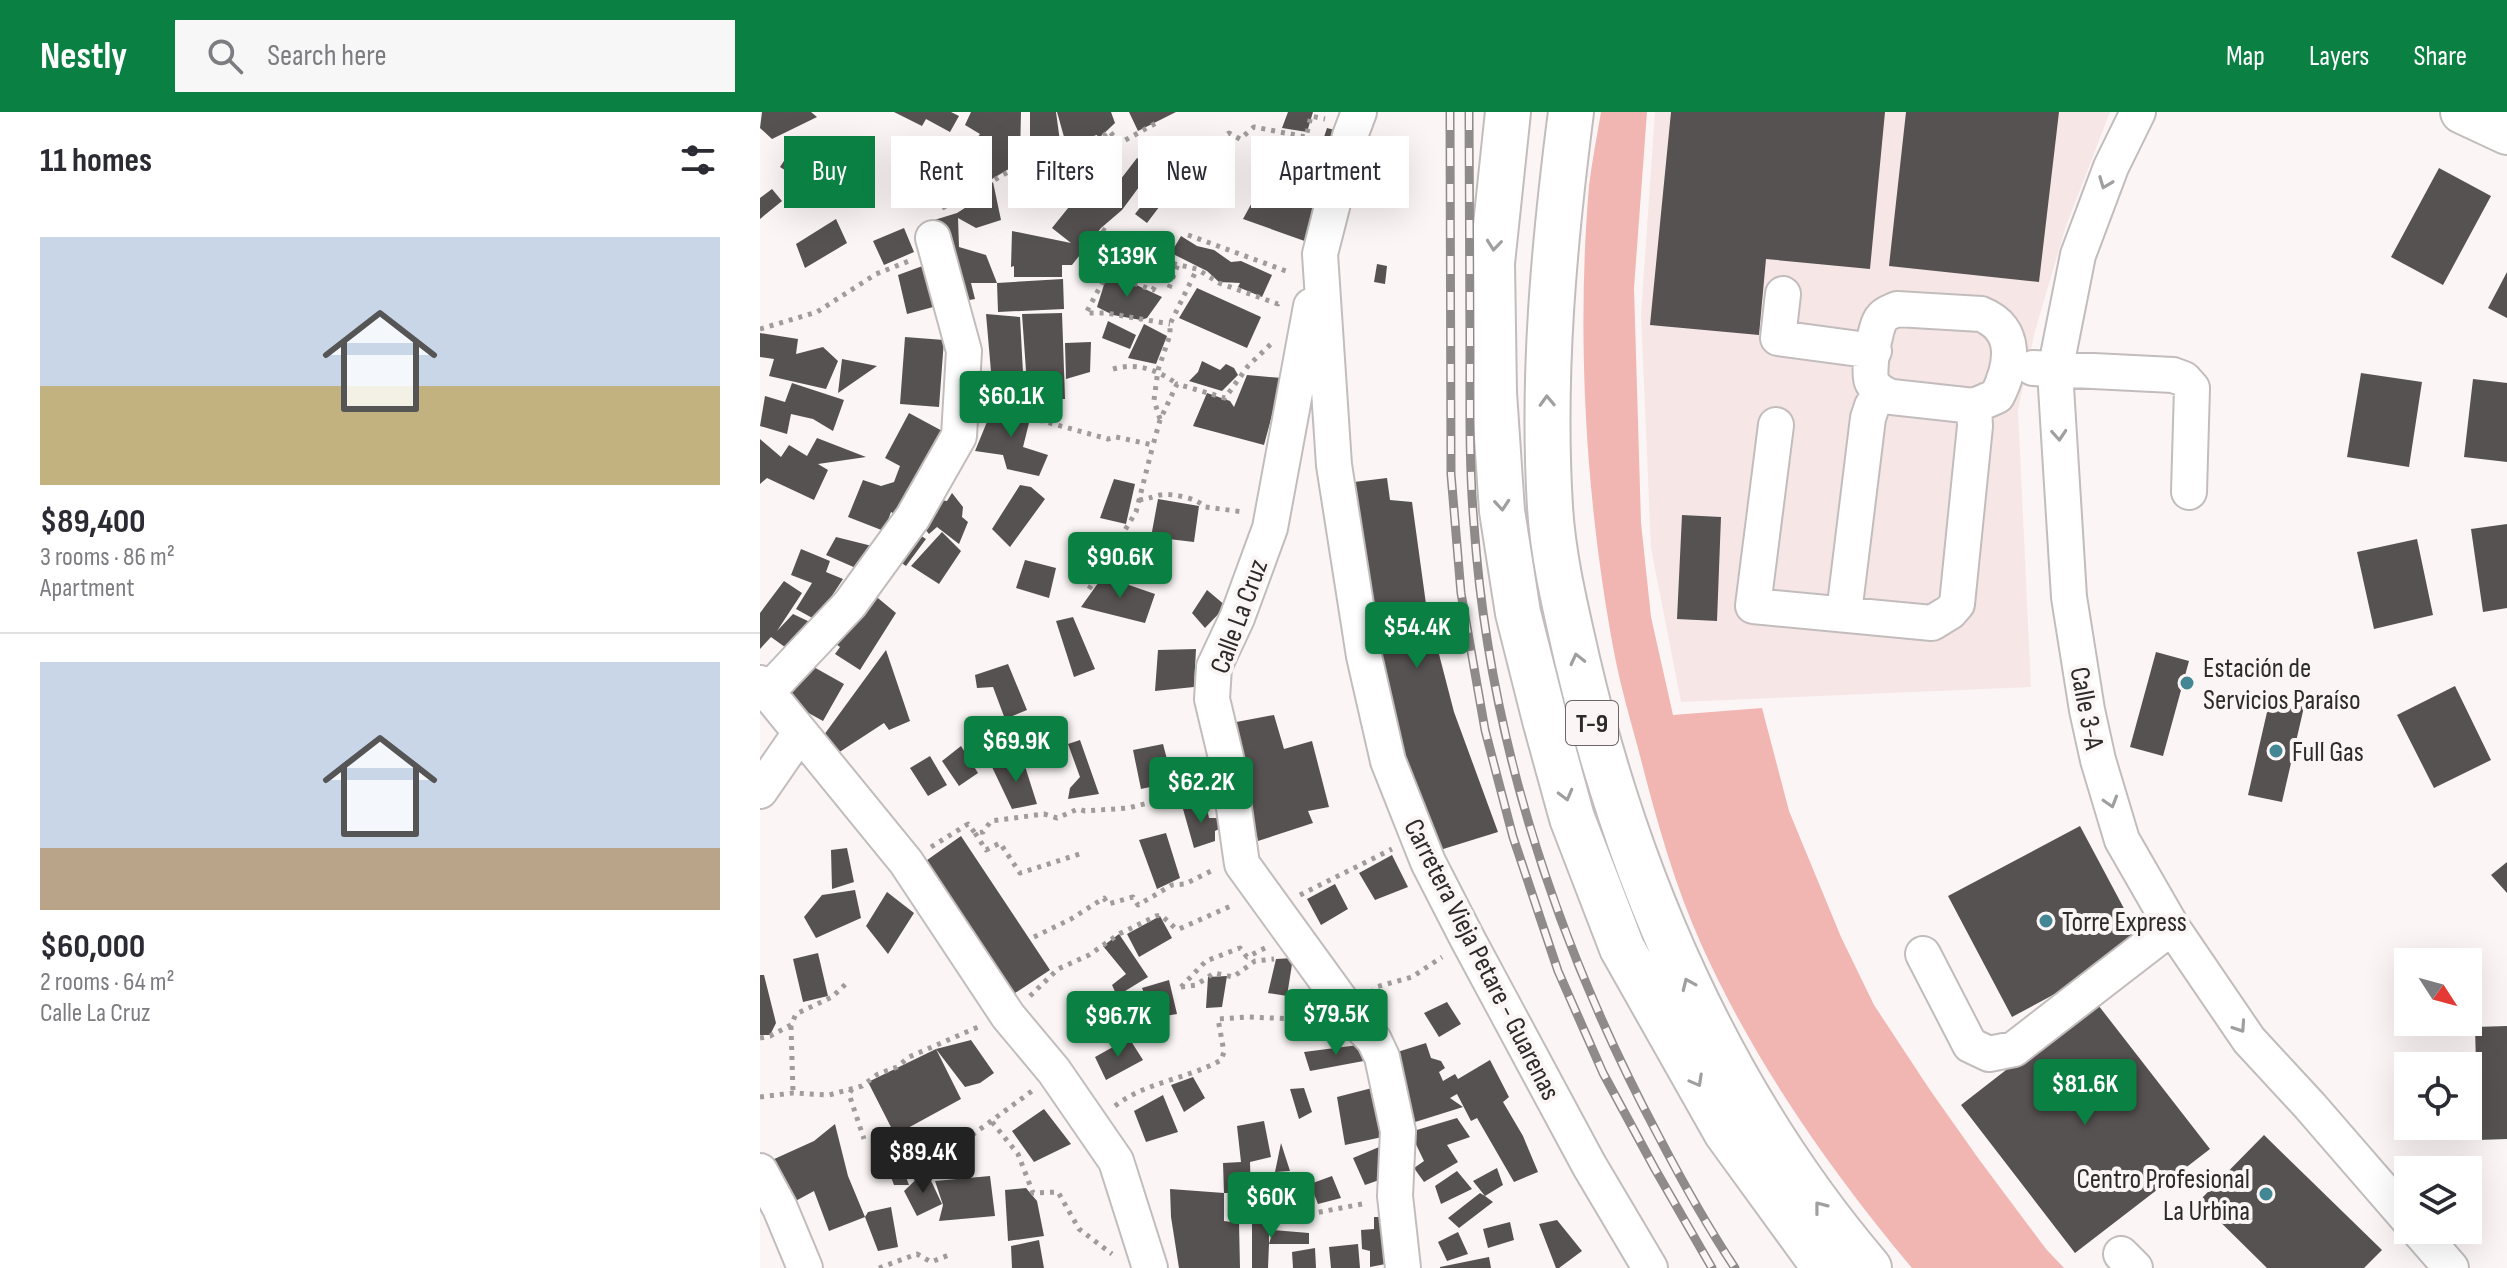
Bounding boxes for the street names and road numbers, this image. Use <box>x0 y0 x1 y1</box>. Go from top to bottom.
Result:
street label: Calle La Cruz <box>1204 555 1275 678</box>
street label: Calle 3-A <box>2062 664 2111 753</box>
road number: T-9 <box>1566 701 1618 745</box>
street label: Carretera Vieja Petare - Guarenas <box>1396 814 1567 1106</box>

